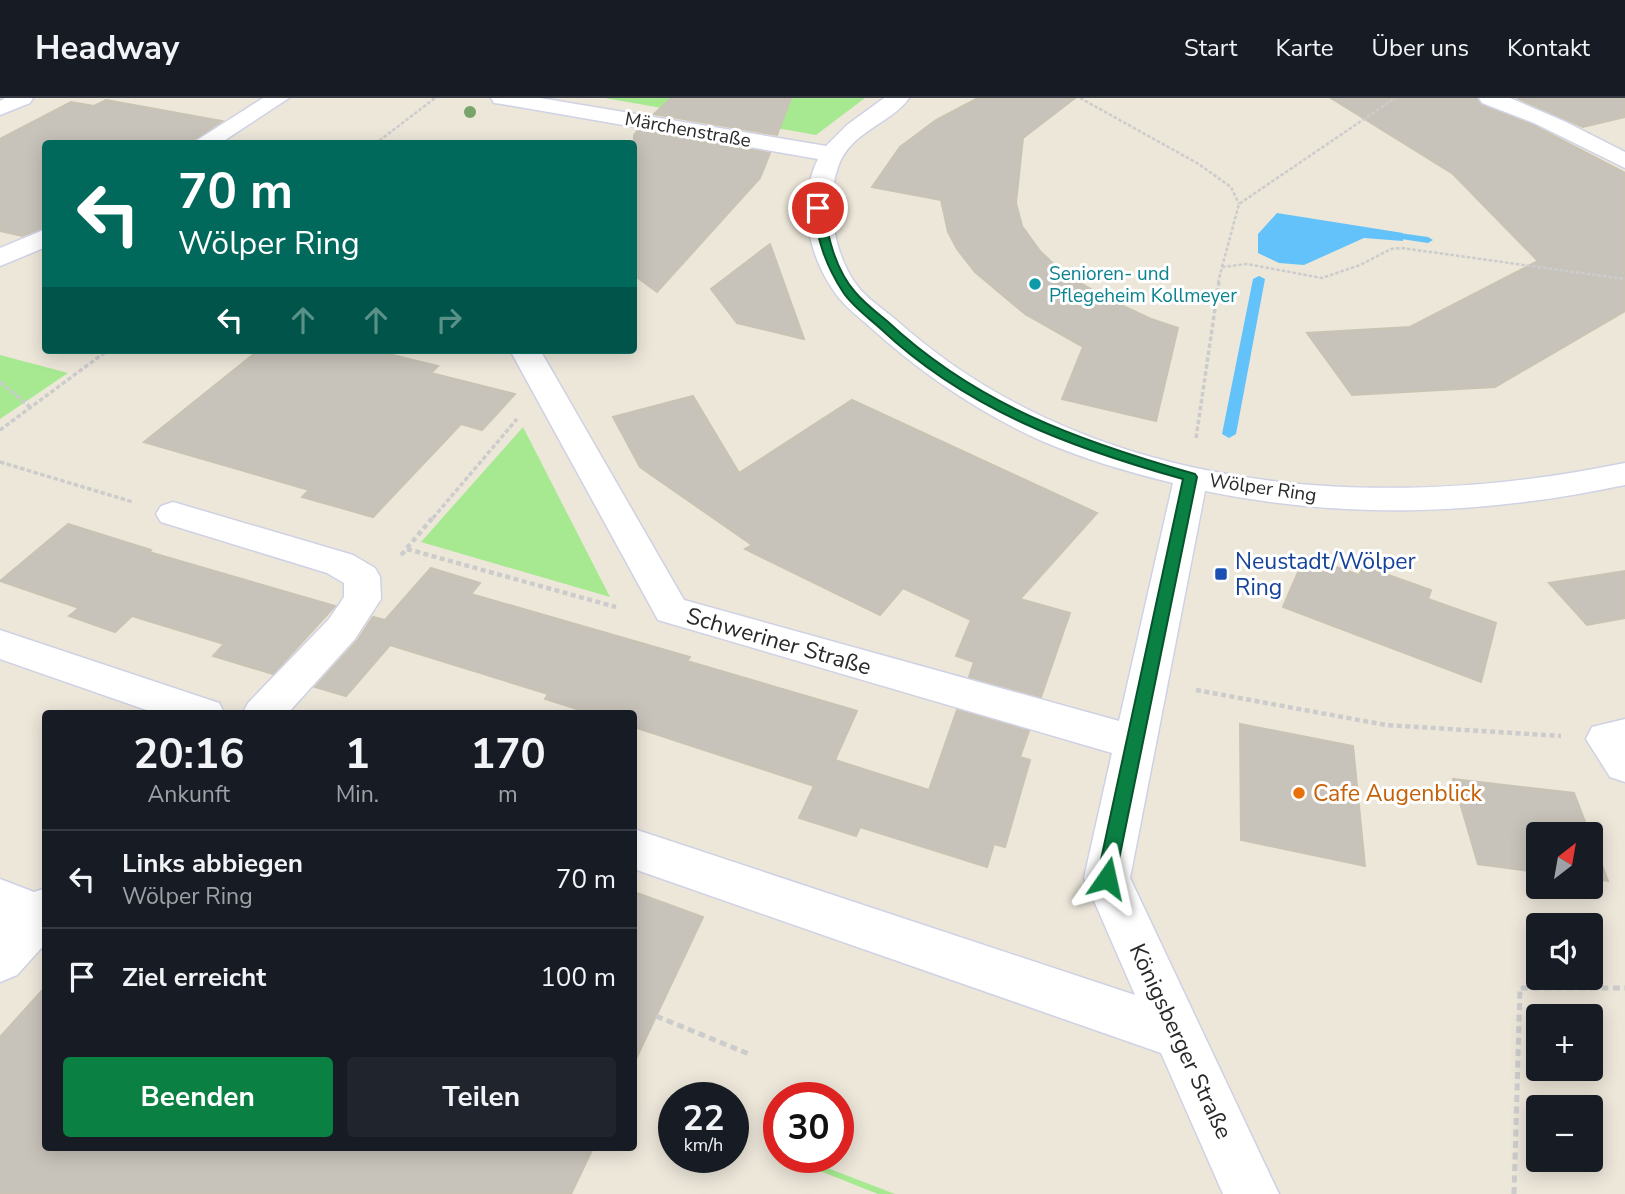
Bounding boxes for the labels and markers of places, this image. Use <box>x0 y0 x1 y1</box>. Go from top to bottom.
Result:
pin <box>788 178 848 238</box>
place label: Senioren- und Pflegeheim Kollmeyer <box>1049 261 1237 309</box>
marker: Senioren- und Pflegeheim Kollmeyer <box>1027 276 1043 292</box>
place label: Neustadt/Wölper Ring <box>1235 546 1417 603</box>
marker: Neustadt/Wölper Ring <box>1213 566 1229 582</box>
place label: Cafe Augenblick <box>1313 778 1482 809</box>
marker: Cafe Augenblick <box>1291 785 1307 801</box>

